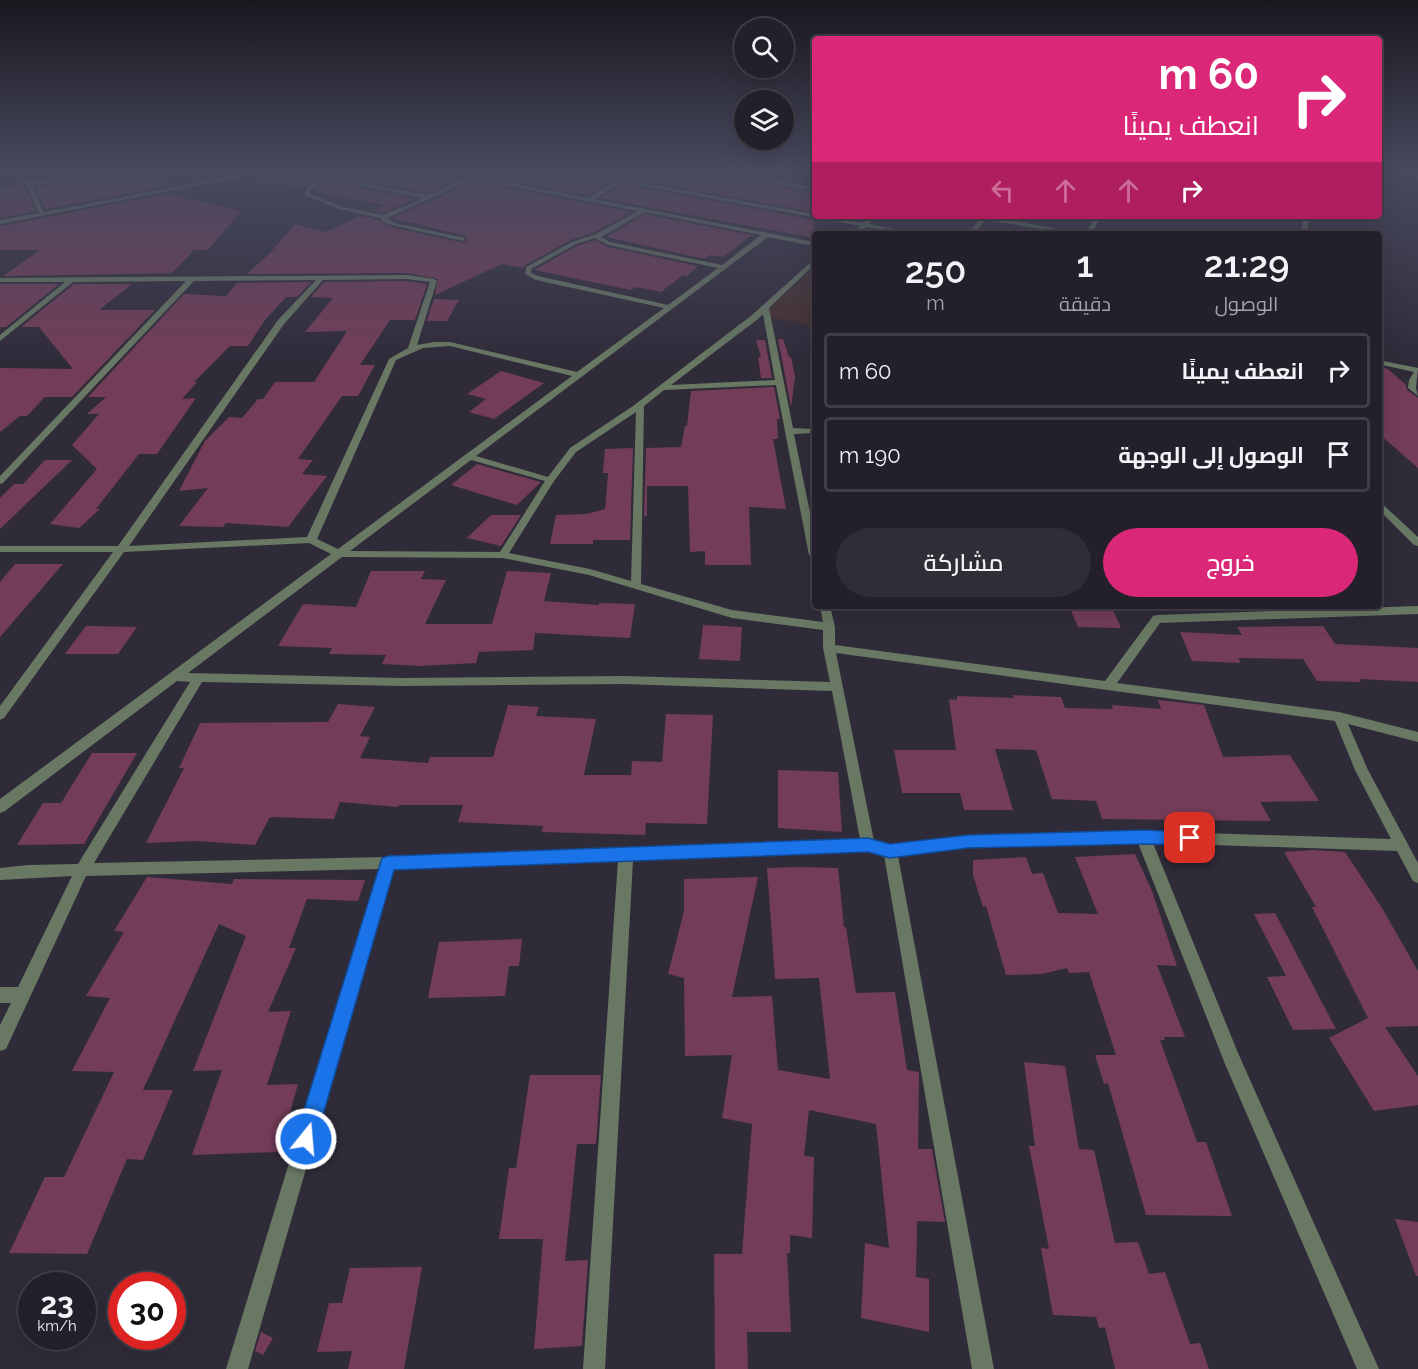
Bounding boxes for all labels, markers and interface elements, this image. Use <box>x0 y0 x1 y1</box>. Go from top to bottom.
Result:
map controls <box>734 18 794 150</box>
button: search <box>734 18 794 78</box>
text: 60 m <box>1159 50 1259 99</box>
icon: right <box>1280 60 1358 138</box>
button: layers <box>734 90 794 150</box>
text: انعطف يمينًا <box>1122 110 1259 141</box>
icon: left <box>986 174 1019 207</box>
icon: ahead <box>1049 174 1082 207</box>
icon: ahead <box>1112 174 1145 207</box>
icon: right <box>1175 174 1208 207</box>
text: 1 <box>1077 243 1094 285</box>
text: 21:29 <box>1204 243 1289 285</box>
text: 250 <box>905 249 966 291</box>
text: m <box>926 291 945 315</box>
text: دقيقة <box>1059 292 1111 316</box>
text: الوصول <box>1215 292 1278 316</box>
icon: right <box>1322 354 1355 387</box>
text: 60 m <box>839 358 892 384</box>
text: انعطف يمينًا <box>1181 358 1304 384</box>
icon: arrive <box>1322 438 1355 471</box>
text: 190 m <box>839 442 901 468</box>
text: الوصول إلى الوجهة <box>1118 442 1304 468</box>
button: مشاركة <box>836 528 1091 597</box>
button: خروج <box>1103 528 1358 597</box>
pin <box>1164 812 1215 863</box>
icon: arrive <box>1173 821 1206 854</box>
position arrow <box>274 1107 338 1171</box>
speed limit sign: 30 <box>108 1272 186 1350</box>
text: 23 <box>40 1286 74 1321</box>
text: km/h <box>37 1317 77 1335</box>

